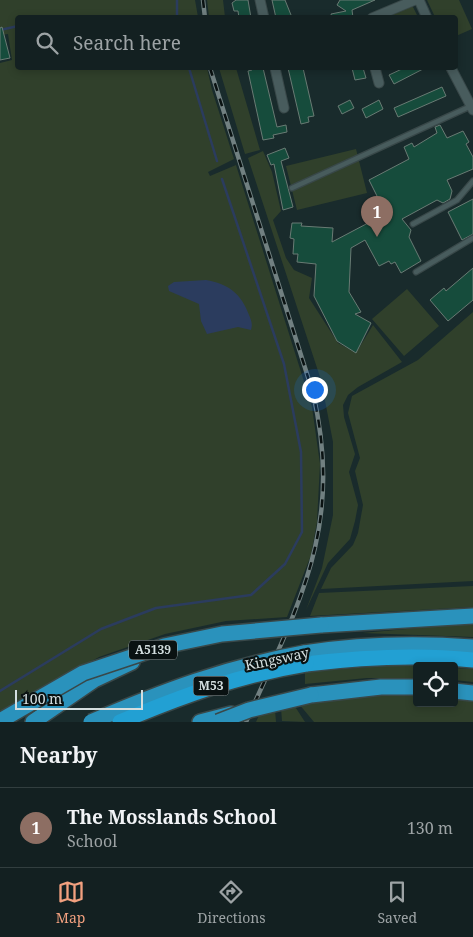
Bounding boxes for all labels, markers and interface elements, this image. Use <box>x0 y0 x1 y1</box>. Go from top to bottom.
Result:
search box <box>15 15 458 70</box>
icon: search <box>33 29 61 57</box>
text: Search here <box>73 30 181 56</box>
pin: 1 <box>361 196 393 237</box>
your location <box>302 377 328 403</box>
road number: A5139 <box>129 640 177 660</box>
street label: Kingsway <box>243 642 311 675</box>
map controls <box>413 662 458 707</box>
button: locate <box>413 662 458 707</box>
road number: M53 <box>194 676 228 696</box>
scale bar <box>15 687 142 710</box>
text: 100 m <box>22 689 62 708</box>
text: Nearby <box>20 741 98 769</box>
text: The Mosslands School <box>67 804 277 830</box>
text: 1 <box>31 817 41 839</box>
text: 130 m <box>407 817 453 839</box>
text: School <box>67 830 117 852</box>
tab: Map <box>56 878 85 927</box>
tab: Directions <box>197 878 266 927</box>
tab: Saved <box>377 878 417 927</box>

